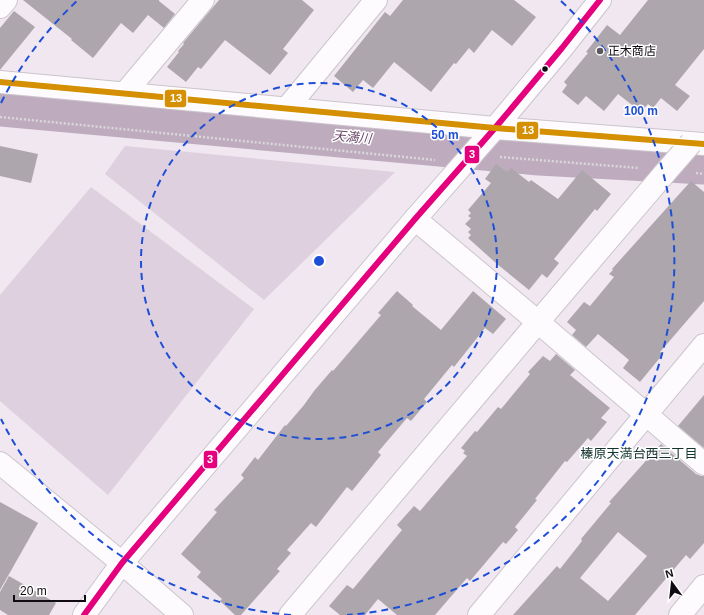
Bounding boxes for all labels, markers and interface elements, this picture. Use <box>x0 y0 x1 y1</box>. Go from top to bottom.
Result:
place label: 正木商店 <box>608 44 656 58</box>
marker: 正木商店 <box>595 46 605 56</box>
unlabelled marker <box>540 64 550 74</box>
line badge: 13 <box>164 89 187 108</box>
text: 13 <box>170 92 182 104</box>
text: 100 m <box>624 104 658 118</box>
line badge: 13 <box>516 121 539 140</box>
text: 13 <box>522 124 534 136</box>
water label: 天満川 <box>332 128 374 146</box>
text: 50 m <box>431 128 459 142</box>
line badge: 3 <box>464 145 480 164</box>
text: 3 <box>469 148 475 160</box>
centre of rings <box>312 254 326 268</box>
district label: 榛原天満台西三丁目 <box>580 446 698 461</box>
line badge: 3 <box>203 450 218 469</box>
text: 3 <box>207 453 213 465</box>
north arrow <box>652 563 692 603</box>
text: N <box>664 567 675 580</box>
scale bar <box>14 577 85 603</box>
text: 20 m <box>20 584 47 598</box>

